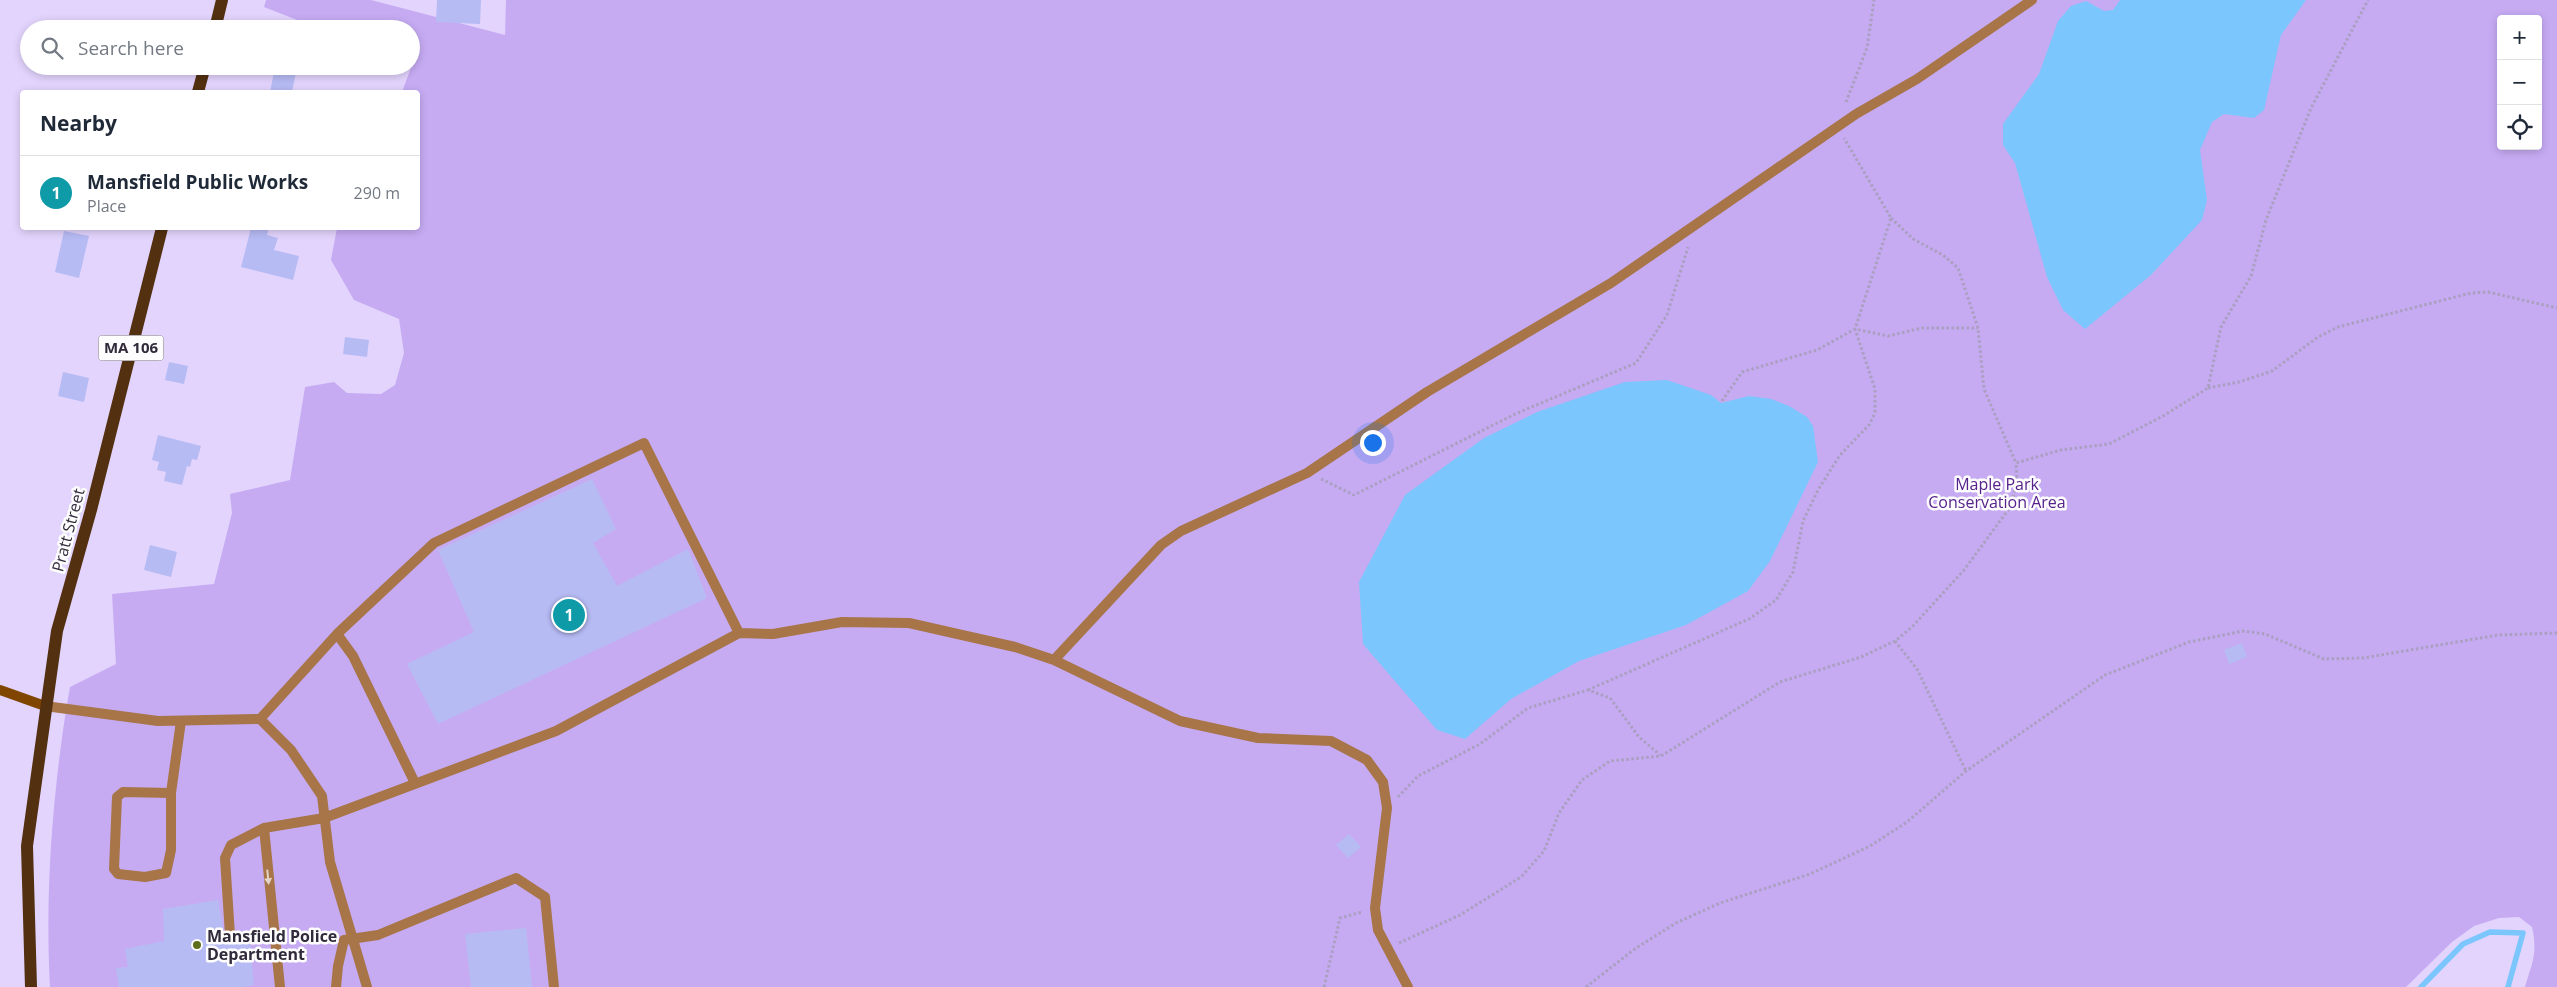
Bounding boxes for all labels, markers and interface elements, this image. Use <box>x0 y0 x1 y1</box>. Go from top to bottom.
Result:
map controls <box>2497 15 2542 150</box>
button: + <box>2497 15 2542 60</box>
search box <box>20 20 420 75</box>
icon: search <box>38 34 66 62</box>
text: Search here <box>78 35 184 61</box>
button: − <box>2497 60 2542 105</box>
button: locate <box>2497 105 2542 150</box>
text: Nearby <box>40 109 117 137</box>
text: Mansfield Public Works <box>87 169 308 195</box>
text: 1 <box>51 182 61 204</box>
text: 290 m <box>354 182 400 204</box>
text: Place <box>87 195 126 217</box>
road number: MA 106 <box>98 336 164 360</box>
your location <box>1360 430 1386 456</box>
park label: Maple Park Conservation Area <box>1928 473 2066 513</box>
street label: Pratt Street <box>46 486 90 574</box>
pin: 1 <box>553 596 585 634</box>
one-way arrow <box>264 869 272 885</box>
place label: Mansfield Police Department <box>207 925 337 965</box>
marker: Mansfield Police Department <box>191 939 203 951</box>

